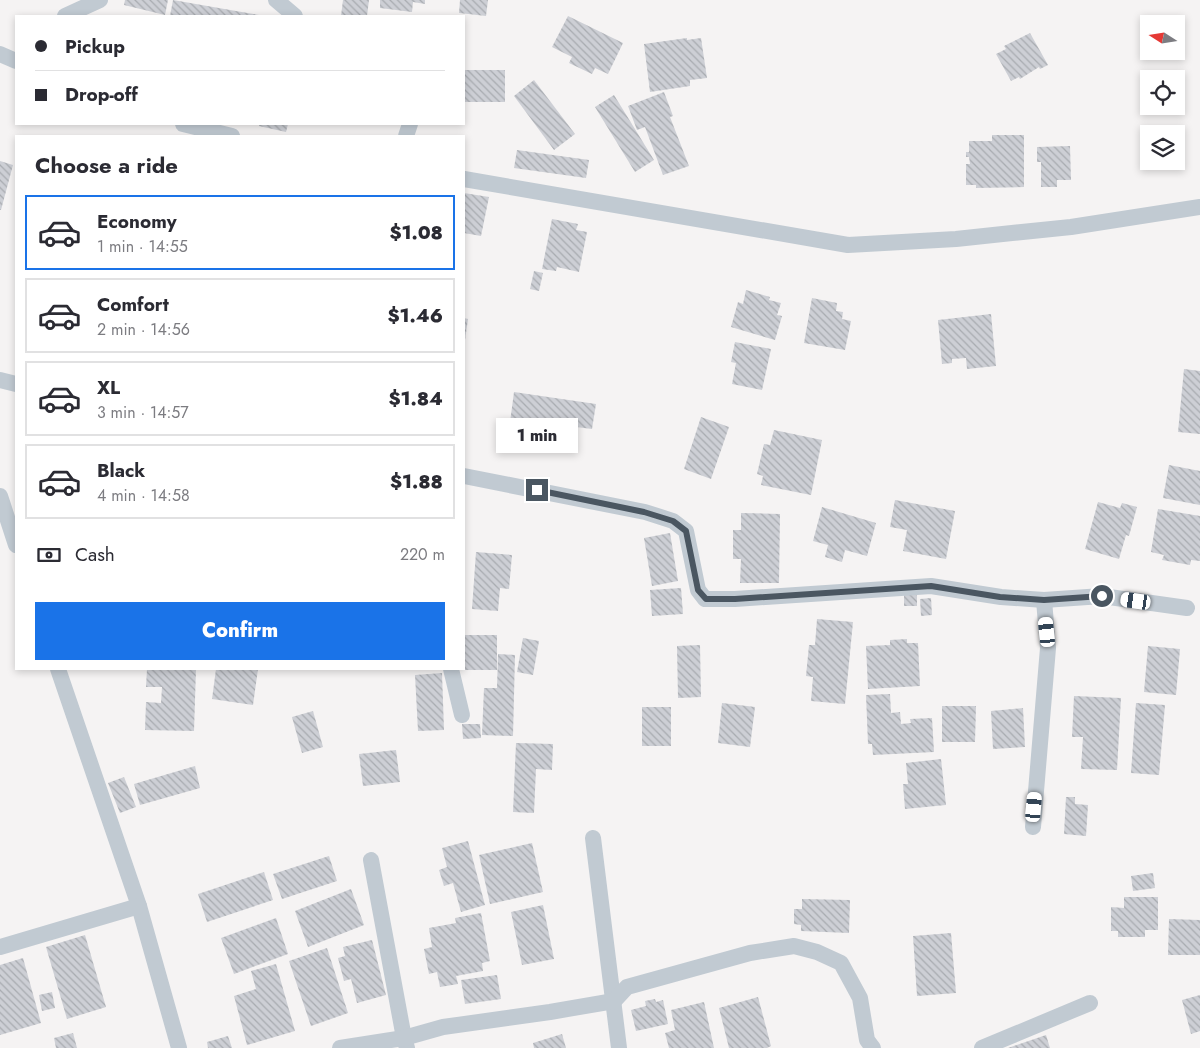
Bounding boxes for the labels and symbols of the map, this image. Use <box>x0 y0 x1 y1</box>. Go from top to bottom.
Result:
north arrow <box>1140 15 1185 60</box>
callout: 1 min <box>496 418 578 452</box>
route end <box>526 479 548 501</box>
route start <box>1091 585 1113 607</box>
car <box>1120 591 1151 611</box>
car <box>1037 616 1056 648</box>
car <box>1025 791 1042 823</box>

